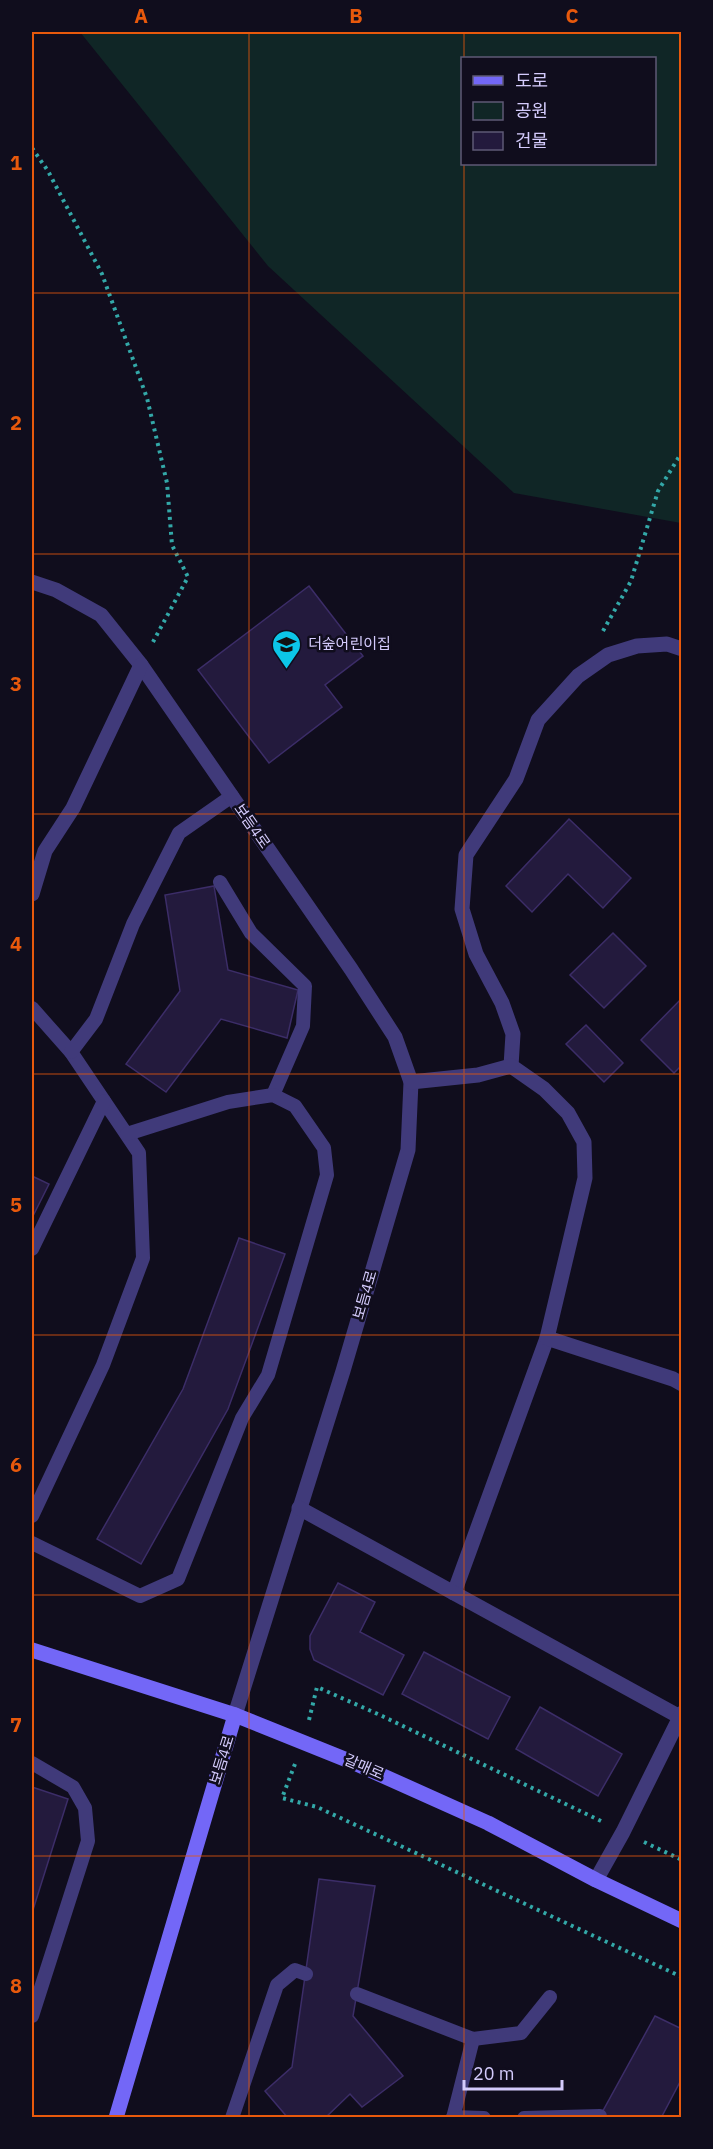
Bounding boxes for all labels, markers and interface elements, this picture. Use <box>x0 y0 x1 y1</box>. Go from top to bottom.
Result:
text: A <box>134 2 148 29</box>
text: B <box>349 2 363 29</box>
text: C <box>565 2 579 29</box>
legend <box>461 57 656 165</box>
text: 도로 <box>515 69 548 92</box>
text: 공원 <box>515 99 548 122</box>
text: 건물 <box>515 129 548 152</box>
text: 1 <box>10 149 22 176</box>
text: 2 <box>10 409 22 436</box>
school or university icon: 더숲어린이집 <box>271 628 303 670</box>
place label: 더숲어린이집 <box>308 634 391 653</box>
text: 3 <box>10 670 22 697</box>
street label: 보듬4로 <box>230 800 275 852</box>
text: 4 <box>10 930 22 957</box>
text: 5 <box>10 1191 22 1218</box>
street label: 보듬4로 <box>348 1268 381 1322</box>
text: 6 <box>10 1451 22 1478</box>
text: 7 <box>10 1711 22 1738</box>
street label: 보듬4로 <box>205 1733 238 1787</box>
street label: 갈매로 <box>341 1750 387 1783</box>
text: 8 <box>10 1972 22 1999</box>
scale bar <box>464 2053 562 2091</box>
text: 20 m <box>473 2062 515 2085</box>

